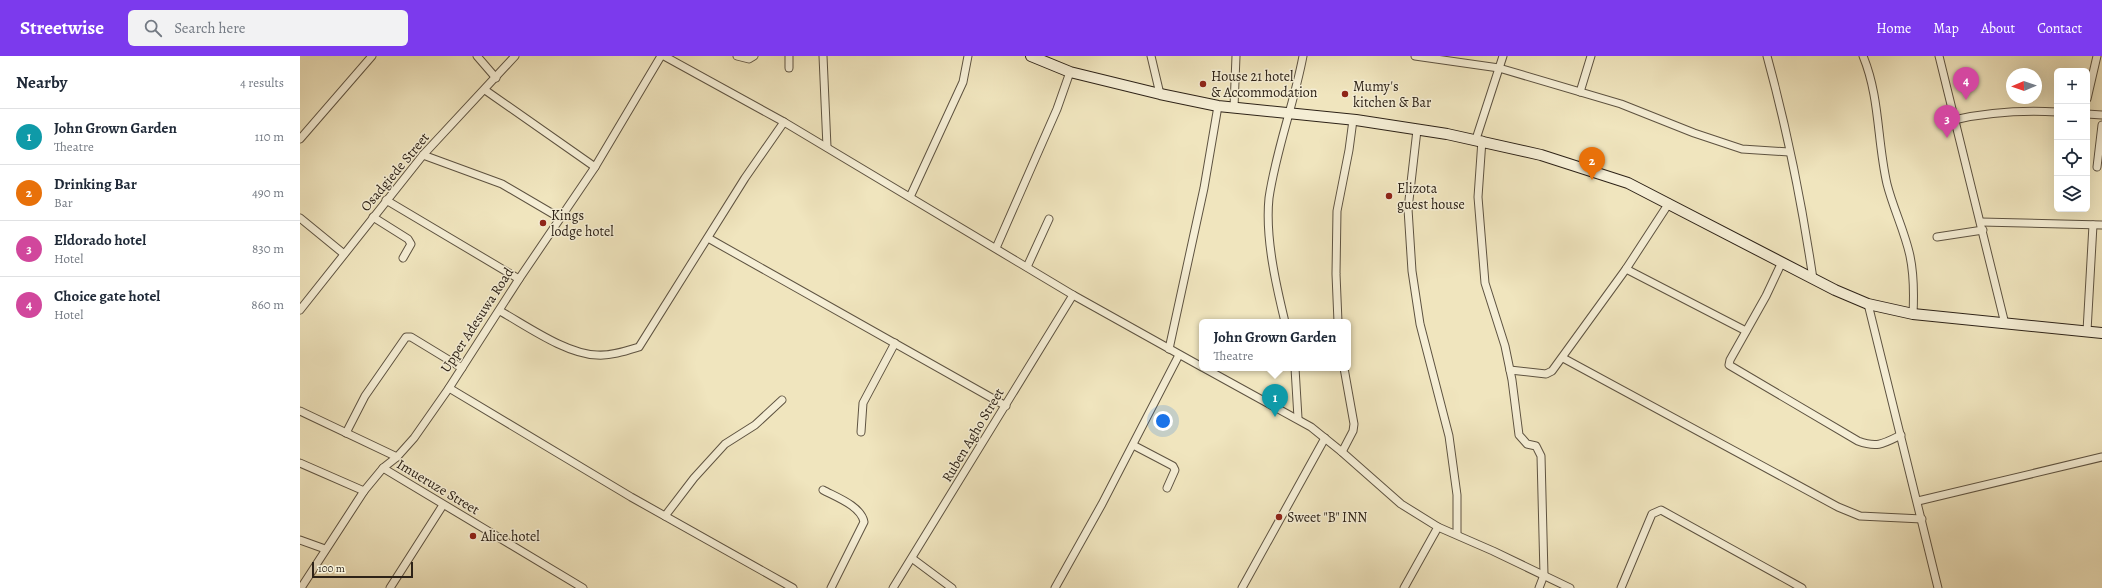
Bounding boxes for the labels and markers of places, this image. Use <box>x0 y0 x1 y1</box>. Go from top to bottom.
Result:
place label: House 21 hotel & Accommodation <box>1211 67 1318 102</box>
pin: 4 <box>1953 67 1979 100</box>
place label: Mumy's kitchen & Bar <box>1353 77 1432 112</box>
marker: House 21 hotel & Accommodation <box>1198 79 1208 89</box>
marker: Mumy's kitchen & Bar <box>1340 89 1350 99</box>
pin: 3 <box>1934 105 1960 138</box>
pin: 2 <box>1579 147 1605 180</box>
place label: Elizota guest house <box>1397 179 1465 214</box>
marker: Elizota guest house <box>1384 191 1394 201</box>
place label: Kings lodge hotel <box>551 206 614 241</box>
marker: Kings lodge hotel <box>538 218 548 228</box>
pin: 1 <box>1262 384 1288 417</box>
place label: Sweet "B" INN <box>1287 508 1367 527</box>
marker: Sweet "B" INN <box>1274 512 1284 522</box>
place label: Alice hotel <box>480 527 540 546</box>
marker: Alice hotel <box>468 531 478 541</box>

